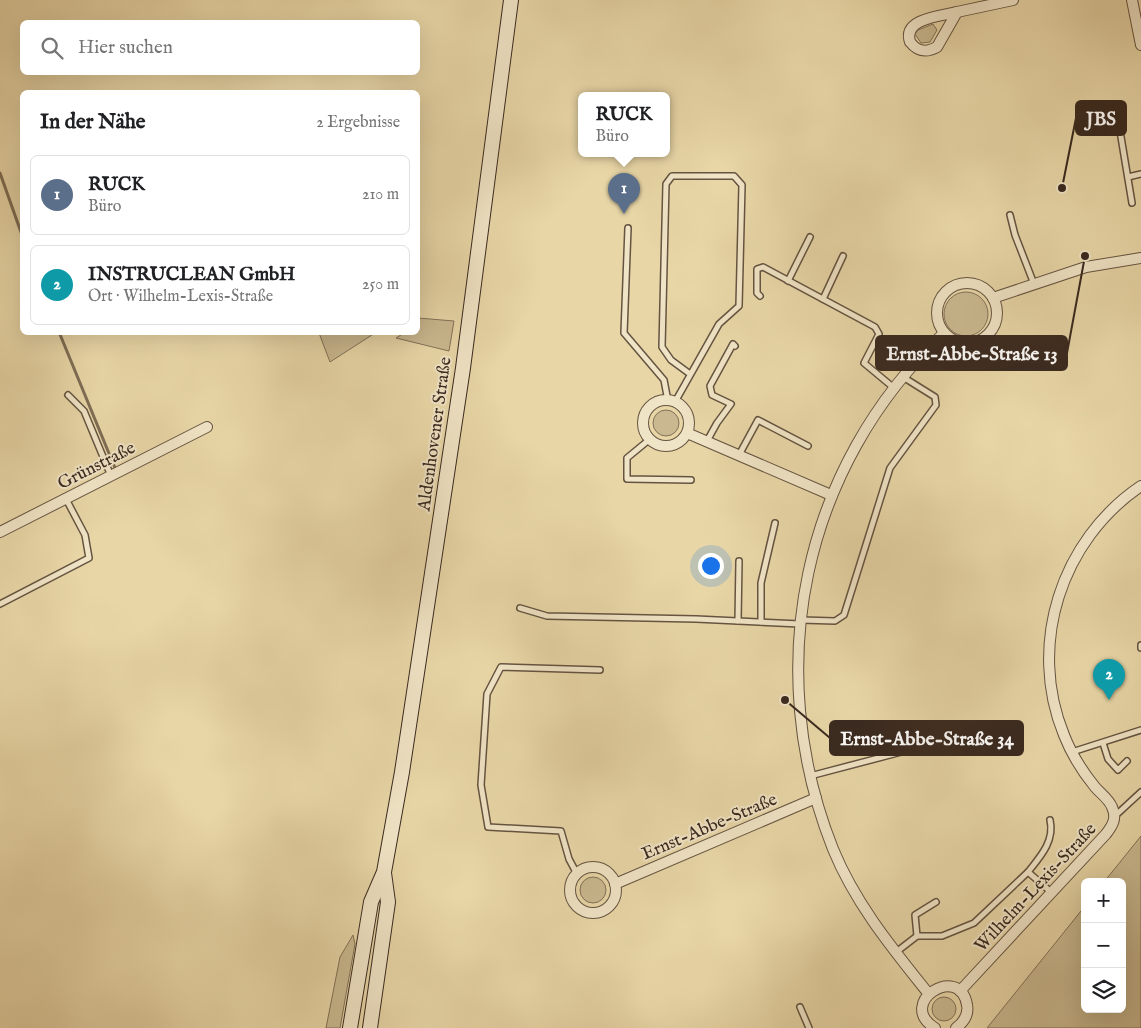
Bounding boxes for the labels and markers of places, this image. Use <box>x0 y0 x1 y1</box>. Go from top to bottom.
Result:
callout: JBS <box>1076 101 1126 135</box>
pin: 1 <box>608 173 640 214</box>
callout: Ernst-Abbe-Straße 13 <box>876 336 1067 370</box>
pin: 2 <box>1093 659 1125 700</box>
callout: Ernst-Abbe-Straße 34 <box>830 721 1023 755</box>

